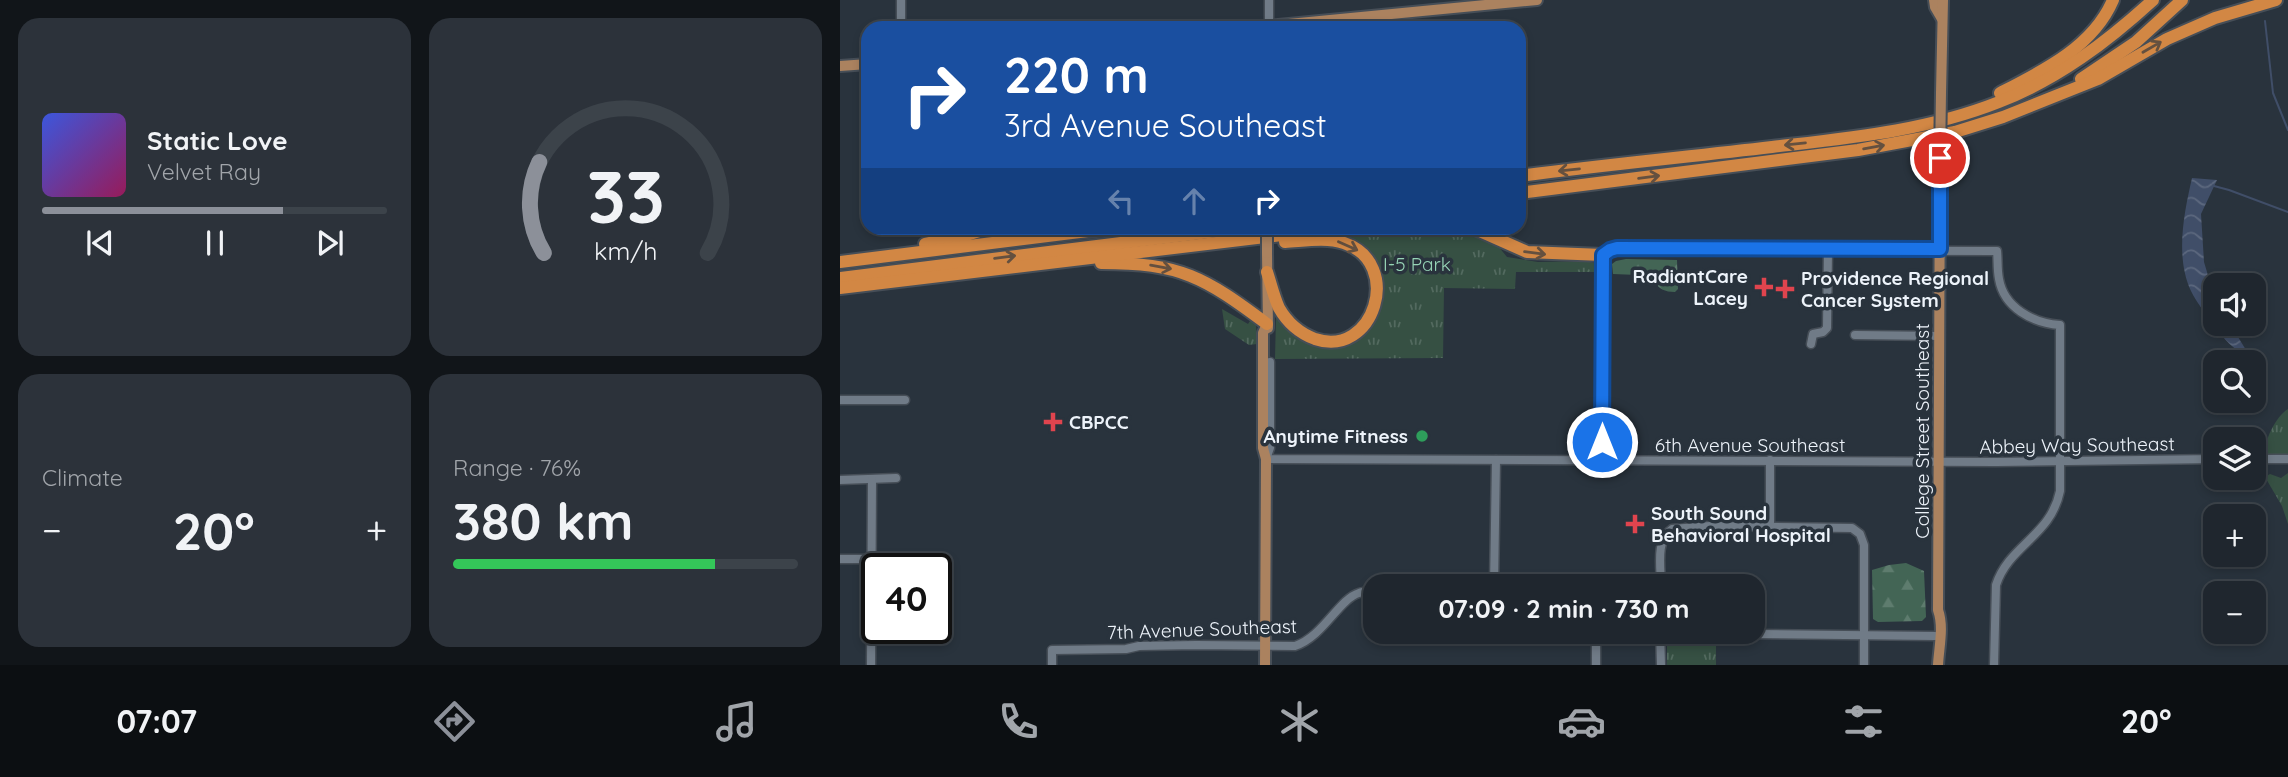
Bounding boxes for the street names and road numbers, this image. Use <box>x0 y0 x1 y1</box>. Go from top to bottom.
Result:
street label: College Street Southeast <box>1910 323 1934 539</box>
street label: Abbey Way Southeast <box>1979 431 2175 459</box>
street label: 6th Avenue Southeast <box>1655 433 1845 457</box>
street label: 7th Avenue Southeast <box>1107 614 1297 644</box>

